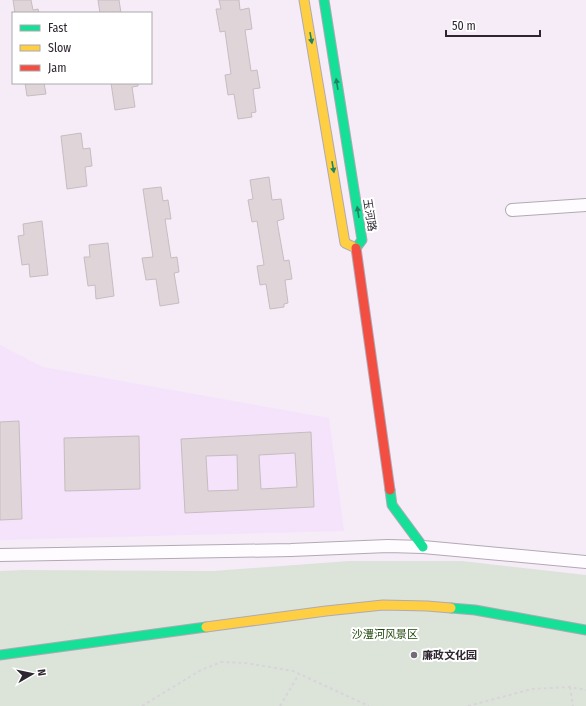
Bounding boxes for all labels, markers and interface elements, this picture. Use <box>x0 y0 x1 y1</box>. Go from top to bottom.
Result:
legend <box>12 12 152 84</box>
scale bar <box>446 12 540 38</box>
text: 50 m <box>452 19 476 33</box>
text: Fast <box>48 21 67 35</box>
one-way arrow <box>308 32 314 45</box>
text: Slow <box>48 41 71 55</box>
text: Jam <box>48 61 66 75</box>
one-way arrow <box>334 78 340 90</box>
one-way arrow <box>330 161 336 173</box>
street label: 玉河路 <box>361 198 379 232</box>
one-way arrow <box>355 206 361 218</box>
park label: 沙澧河风景区 <box>352 628 418 641</box>
place label: 廉政文化园 <box>422 649 477 662</box>
marker: 廉政文化园 <box>409 650 419 660</box>
north arrow <box>12 654 52 694</box>
text: N <box>34 668 48 677</box>

